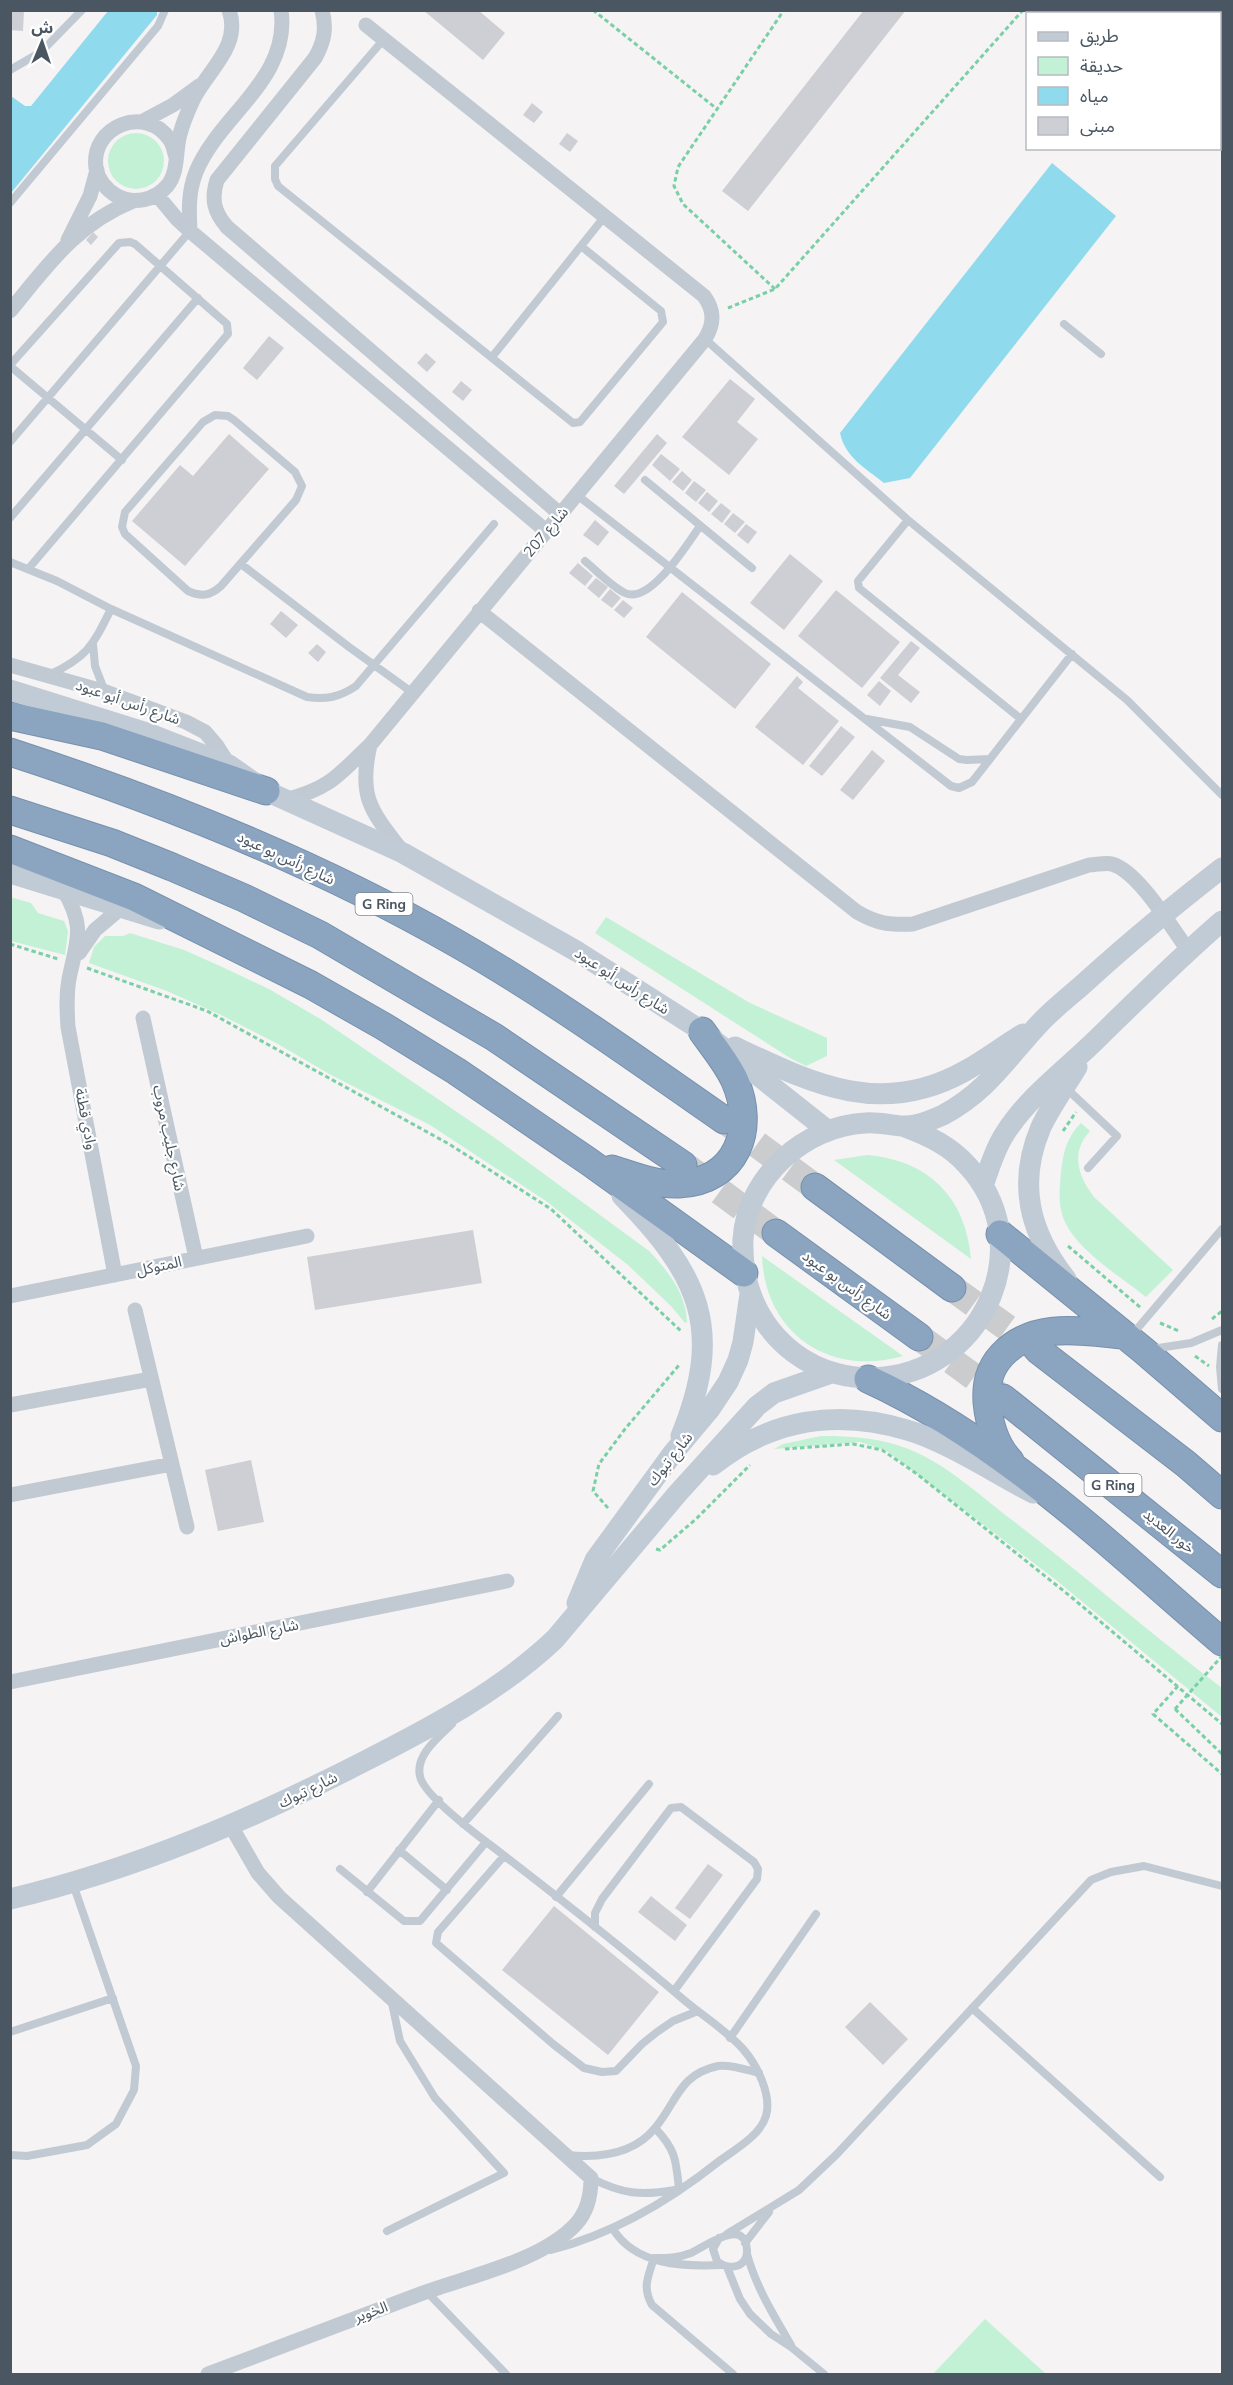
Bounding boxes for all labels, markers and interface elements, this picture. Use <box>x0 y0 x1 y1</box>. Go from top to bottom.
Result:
north arrow <box>12 12 72 72</box>
legend <box>1026 12 1221 150</box>
text: ش <box>31 17 54 39</box>
text: طريق <box>1080 24 1119 48</box>
text: حديقة <box>1080 54 1123 78</box>
text: مياه <box>1080 84 1109 108</box>
text: مبنى <box>1080 114 1115 138</box>
street label: شارع 207 <box>519 502 575 563</box>
street label: شارع رأس أبو عبود <box>72 675 183 731</box>
street label: شارع رأس بو عبود <box>233 827 338 891</box>
road number: G Ring <box>356 893 412 915</box>
street label: شارع رأس أبو عبود <box>570 943 673 1021</box>
street label: شارع جليب مروب <box>146 1083 190 1193</box>
street label: وادي قطنة <box>69 1086 102 1152</box>
street label: شارع رأس بو عبود <box>797 1246 896 1326</box>
street label: المتوكل <box>134 1251 184 1281</box>
street label: شارع تبوك <box>643 1428 699 1491</box>
road number: G Ring <box>1084 1474 1142 1496</box>
street label: خور العديد <box>1139 1504 1199 1558</box>
street label: شارع الطواش <box>218 1615 301 1651</box>
street label: شارع تبوك <box>275 1767 342 1815</box>
street label: الخوير <box>350 2297 391 2328</box>

